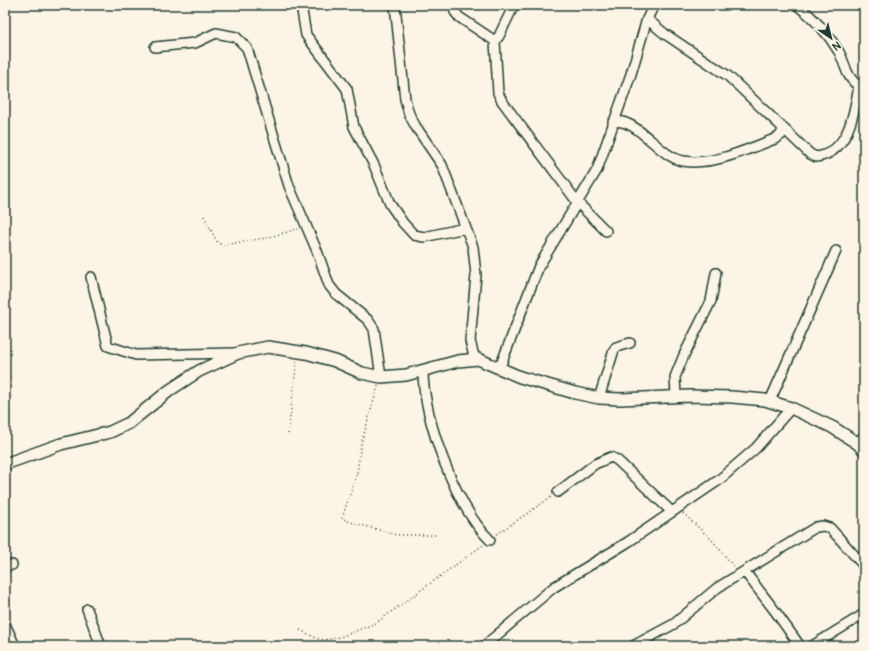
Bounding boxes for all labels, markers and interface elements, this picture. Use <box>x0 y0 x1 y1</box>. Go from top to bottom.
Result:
north arrow <box>811 18 851 58</box>
text: N <box>829 38 843 54</box>

